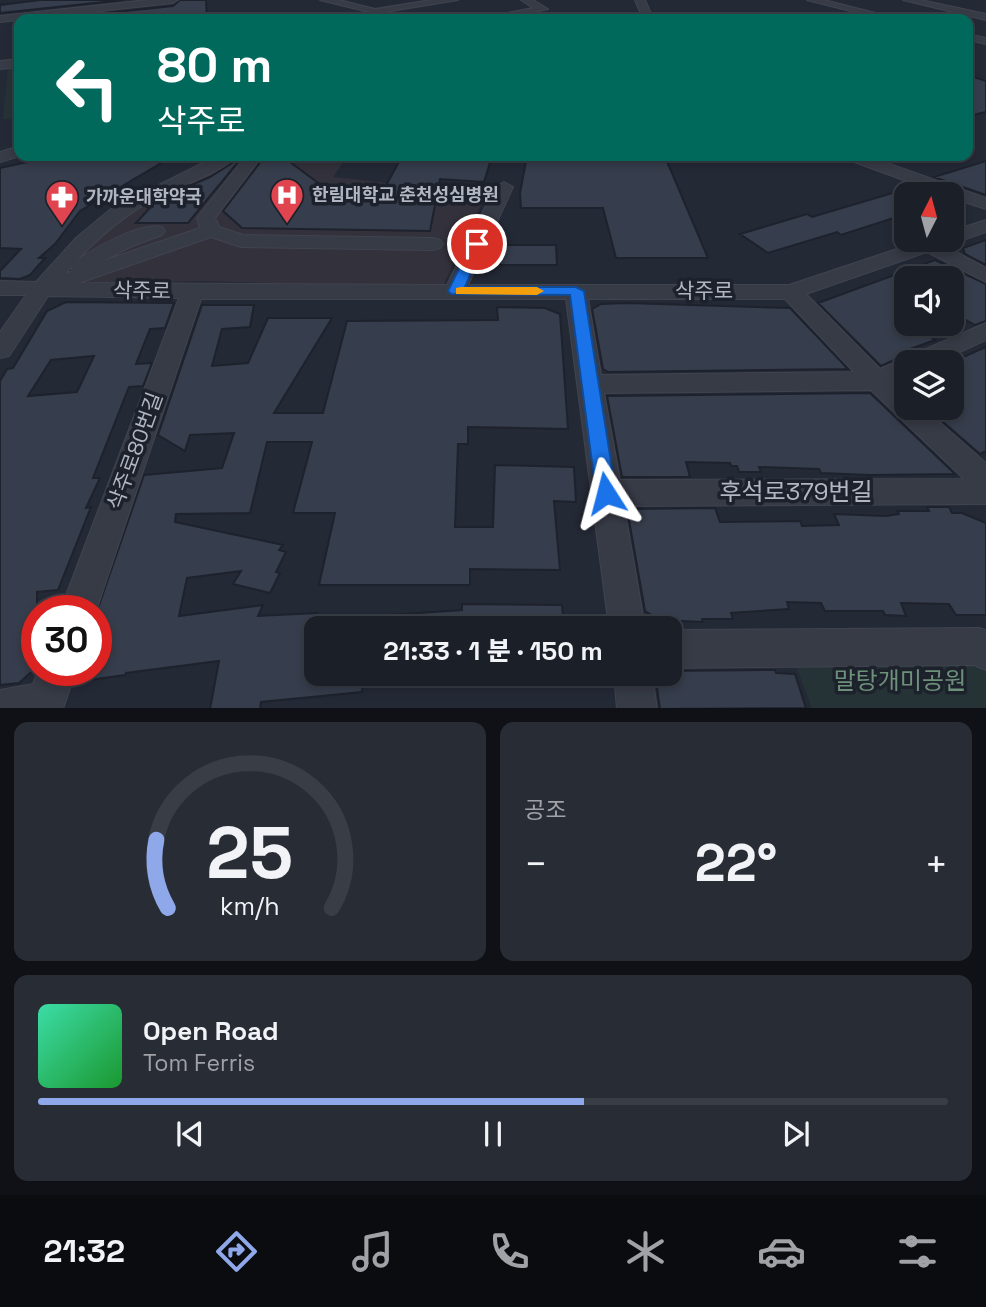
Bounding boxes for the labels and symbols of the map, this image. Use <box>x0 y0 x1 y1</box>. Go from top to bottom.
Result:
hospital icon: 한림대학교 춘천성심병원 <box>268 176 306 225</box>
pharmacy icon: 가까운대학약국 <box>43 178 81 227</box>
north arrow <box>894 182 964 252</box>
place label: 한림대학교 춘천성심병원 <box>312 183 499 206</box>
place label: 가까운대학약국 <box>86 185 202 208</box>
pin <box>447 214 507 274</box>
street label: 삭주로 <box>113 276 171 305</box>
street label: 삭주로 <box>675 277 733 304</box>
street label: 삭주로80번길 <box>101 388 168 513</box>
position arrow <box>569 456 643 530</box>
street label: 후석로379번길 <box>719 476 873 507</box>
speed limit sign: 30 <box>21 595 112 686</box>
park label: 말탕개미공원 <box>834 665 966 696</box>

